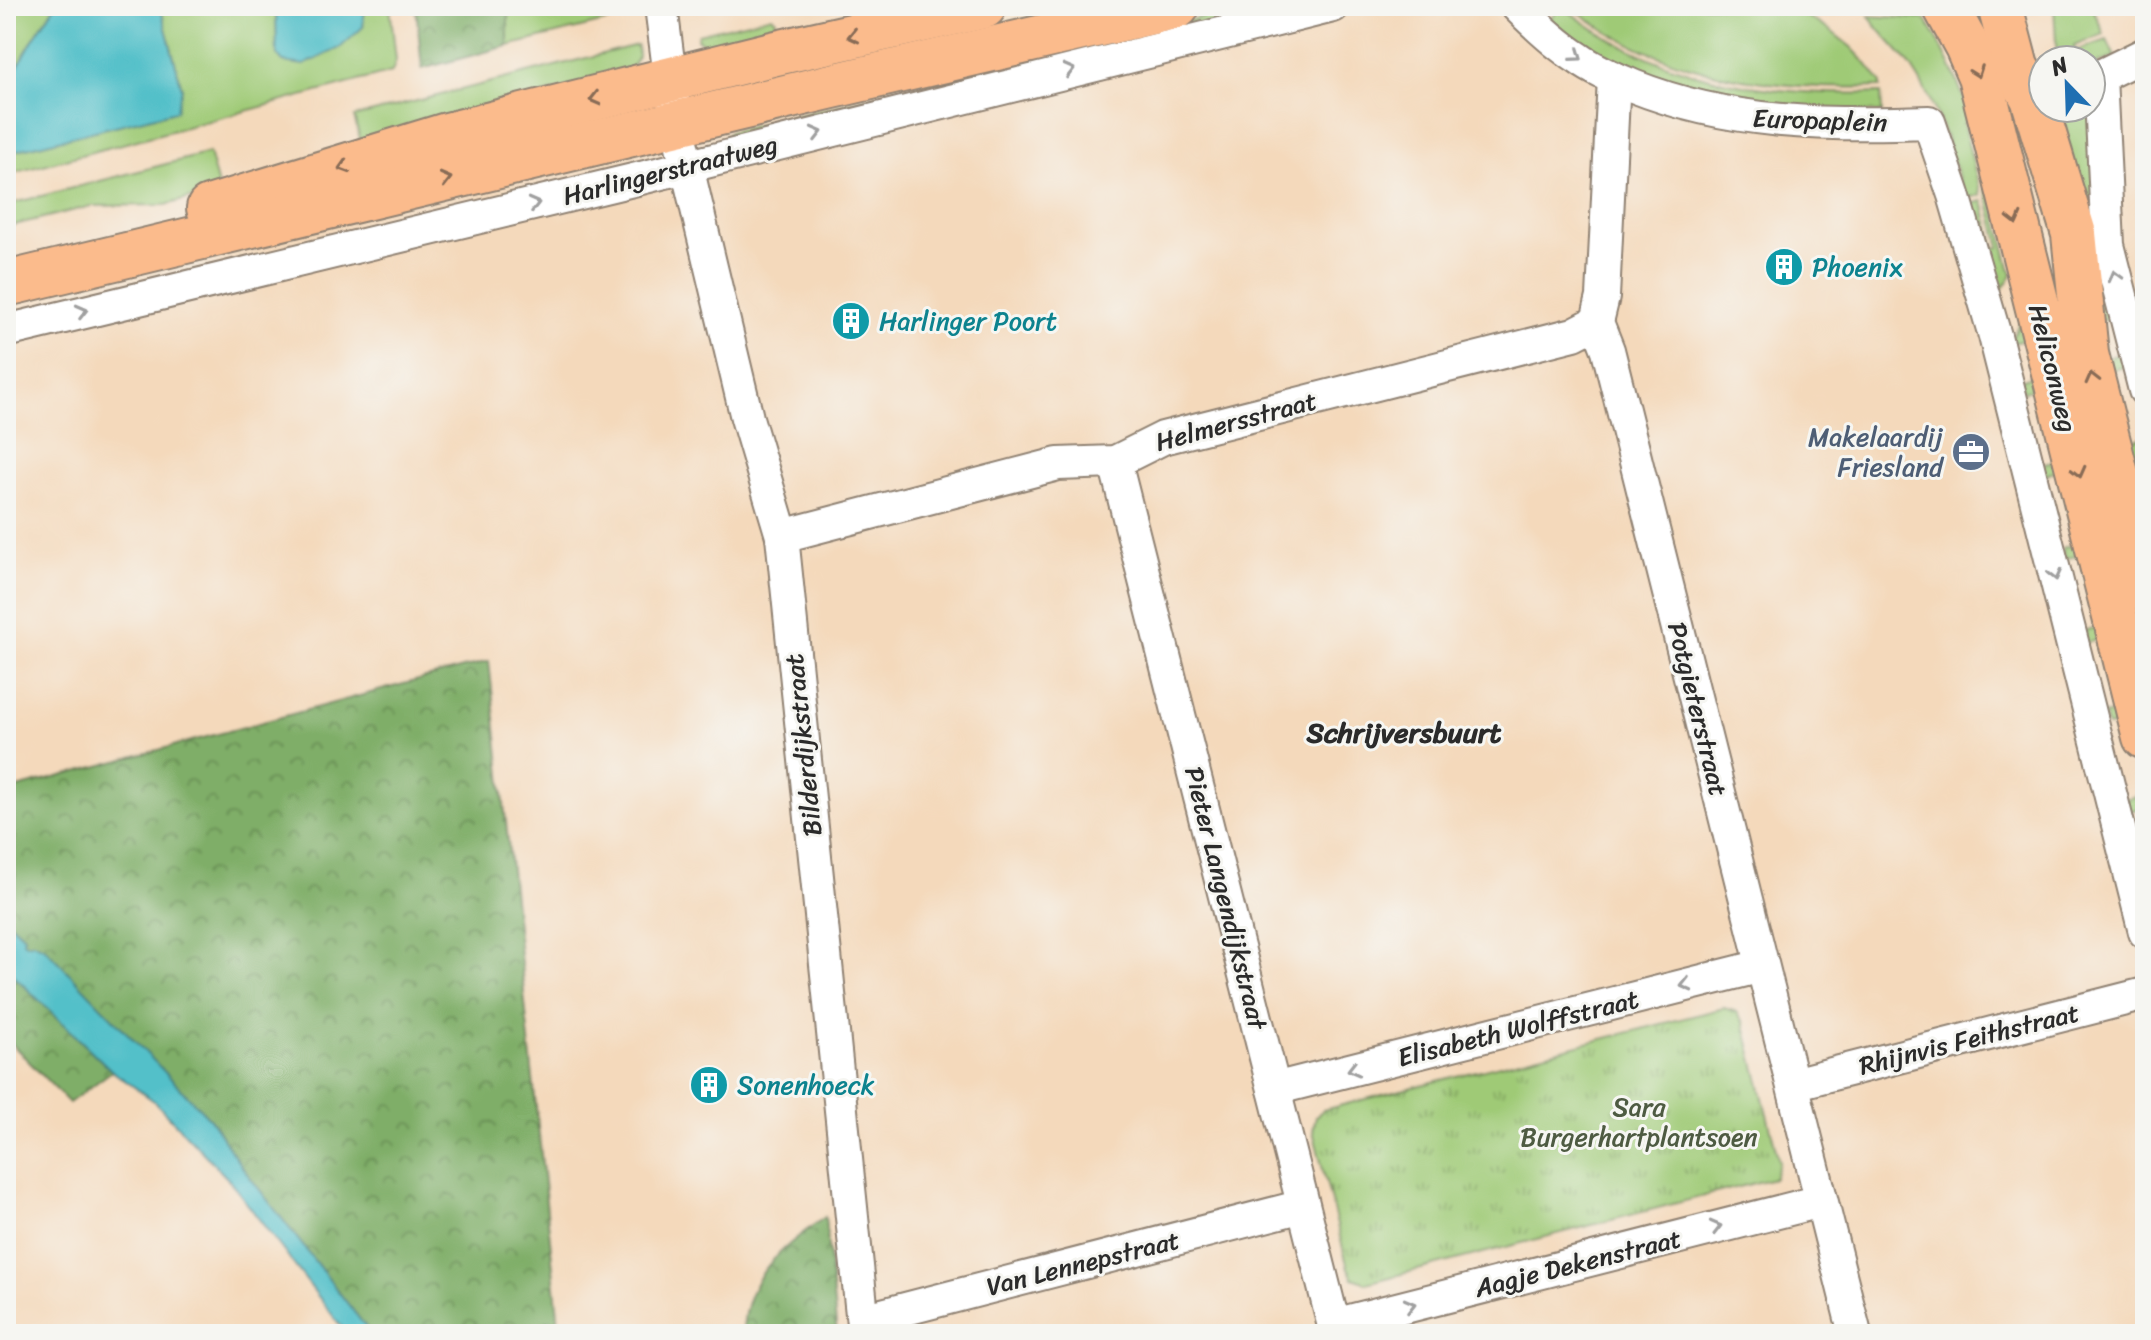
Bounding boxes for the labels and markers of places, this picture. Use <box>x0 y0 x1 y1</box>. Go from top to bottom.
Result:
place label: Phoenix <box>1812 244 1903 290</box>
building icon: Phoenix <box>1763 246 1805 288</box>
place label: Harlinger Poort <box>879 298 1057 344</box>
building icon: Harlinger Poort <box>830 300 872 342</box>
place label: Makelaardij Friesland <box>1808 414 1945 490</box>
office icon: Makelaardij Friesland <box>1950 431 1992 473</box>
place label: Sonenhoeck <box>737 1062 875 1108</box>
building icon: Sonenhoeck <box>688 1064 730 1106</box>

